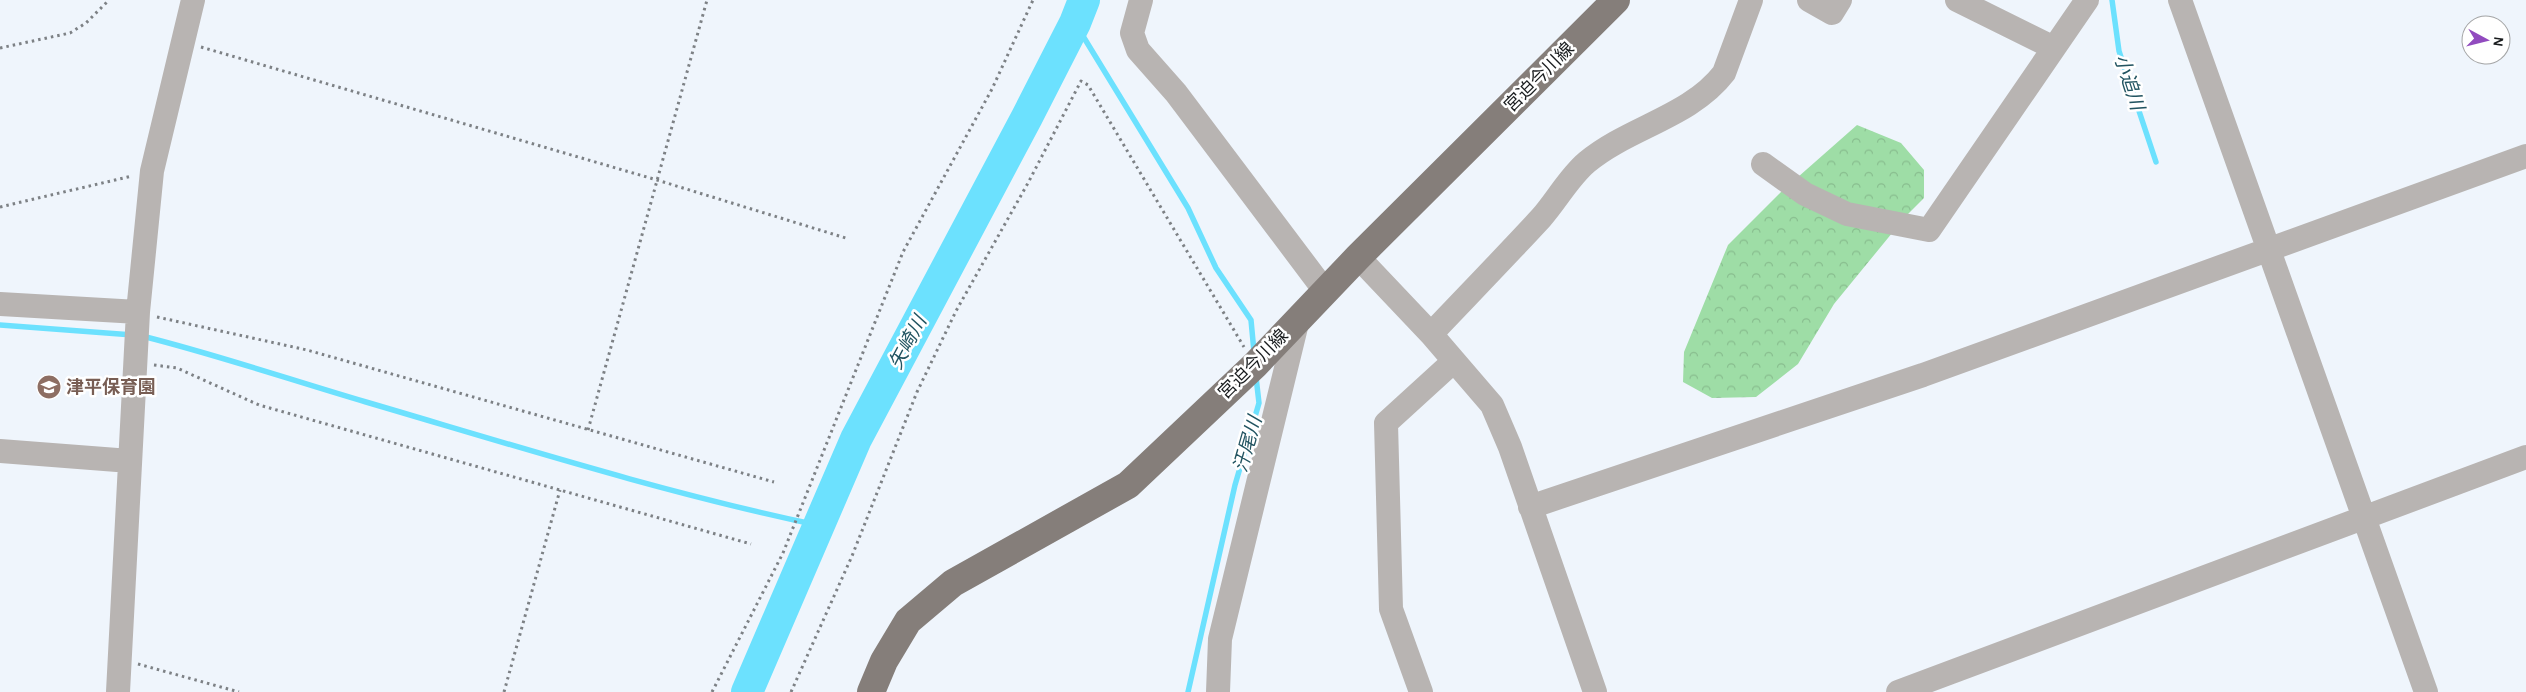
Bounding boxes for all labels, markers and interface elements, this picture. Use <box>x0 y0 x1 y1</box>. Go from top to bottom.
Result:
north arrow <box>2461 15 2511 65</box>
text: N <box>2490 36 2505 47</box>
street label: 宮迫今川線 <box>1500 38 1578 116</box>
water label: 小追川 <box>2111 52 2149 114</box>
water label: 矢崎川 <box>885 310 931 372</box>
street label: 宮迫今川線 <box>1214 325 1292 403</box>
school or university icon: 津平保育園 <box>36 374 62 400</box>
place label: 津平保育園 <box>66 377 156 397</box>
water label: 汗尾川 <box>1230 412 1266 474</box>

